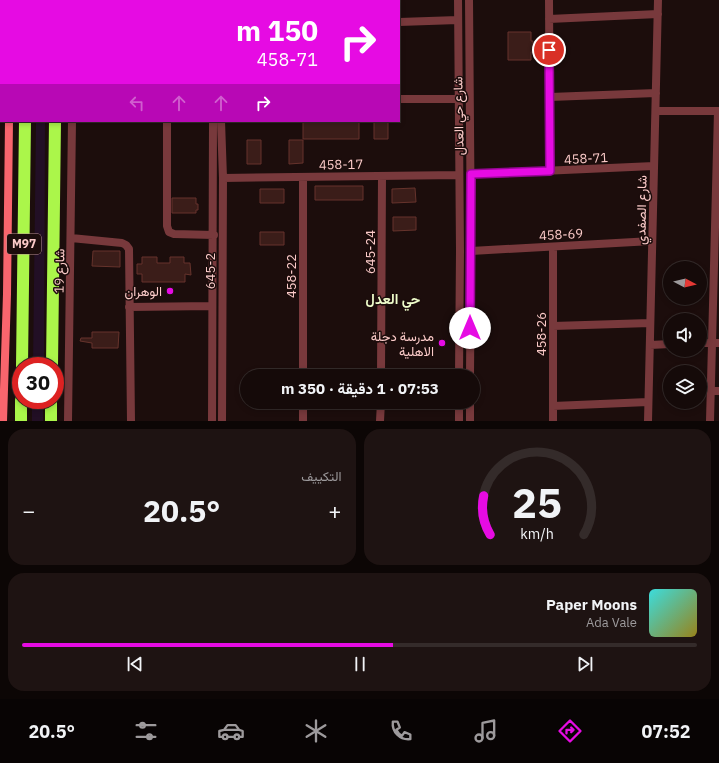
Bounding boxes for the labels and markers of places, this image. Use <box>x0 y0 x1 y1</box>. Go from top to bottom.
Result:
pin <box>532 33 566 67</box>
place label: الوهران <box>124 283 162 300</box>
marker: الوهران <box>165 286 175 296</box>
place label: مدرسة دجلة الاهلية <box>371 328 434 360</box>
marker: مدرسة دجلة الاهلية <box>437 338 447 348</box>

